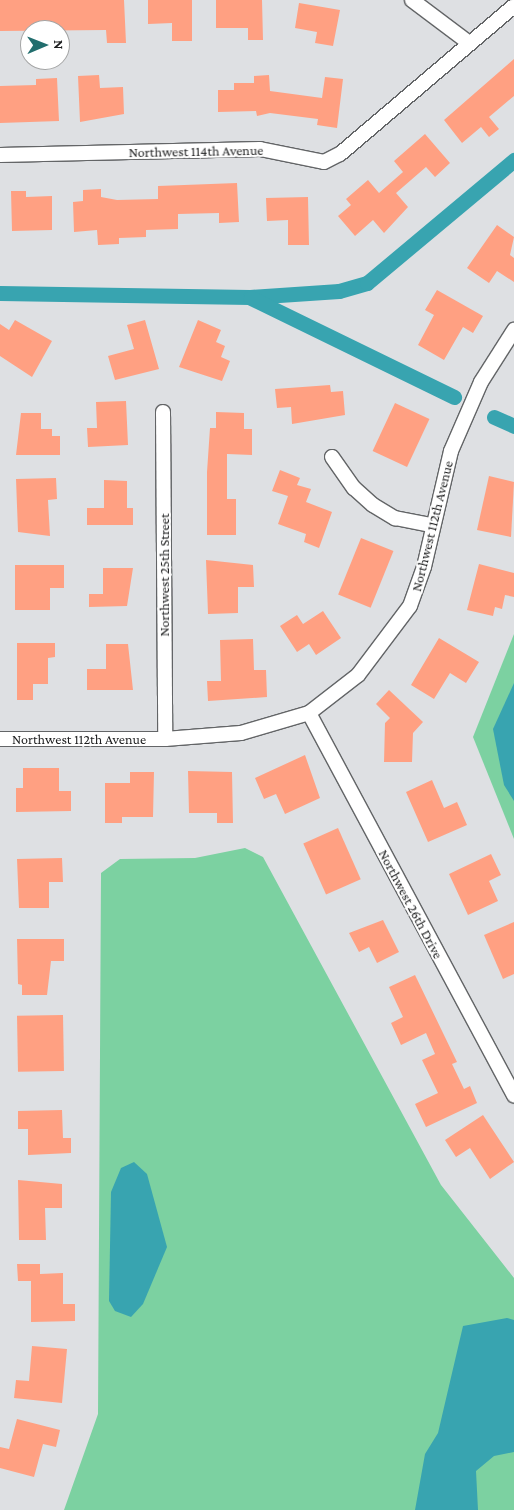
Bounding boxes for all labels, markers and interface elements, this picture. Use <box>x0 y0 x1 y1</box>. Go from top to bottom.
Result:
north arrow <box>20 20 70 70</box>
text: N <box>51 40 67 50</box>
street label: Northwest 114th Avenue <box>129 141 263 161</box>
street label: Northwest 112th Avenue <box>408 459 456 593</box>
street label: Northwest 25th Street <box>156 513 172 637</box>
street label: Northwest 112th Avenue <box>12 731 146 747</box>
street label: Northwest 26th Drive <box>375 847 447 961</box>

